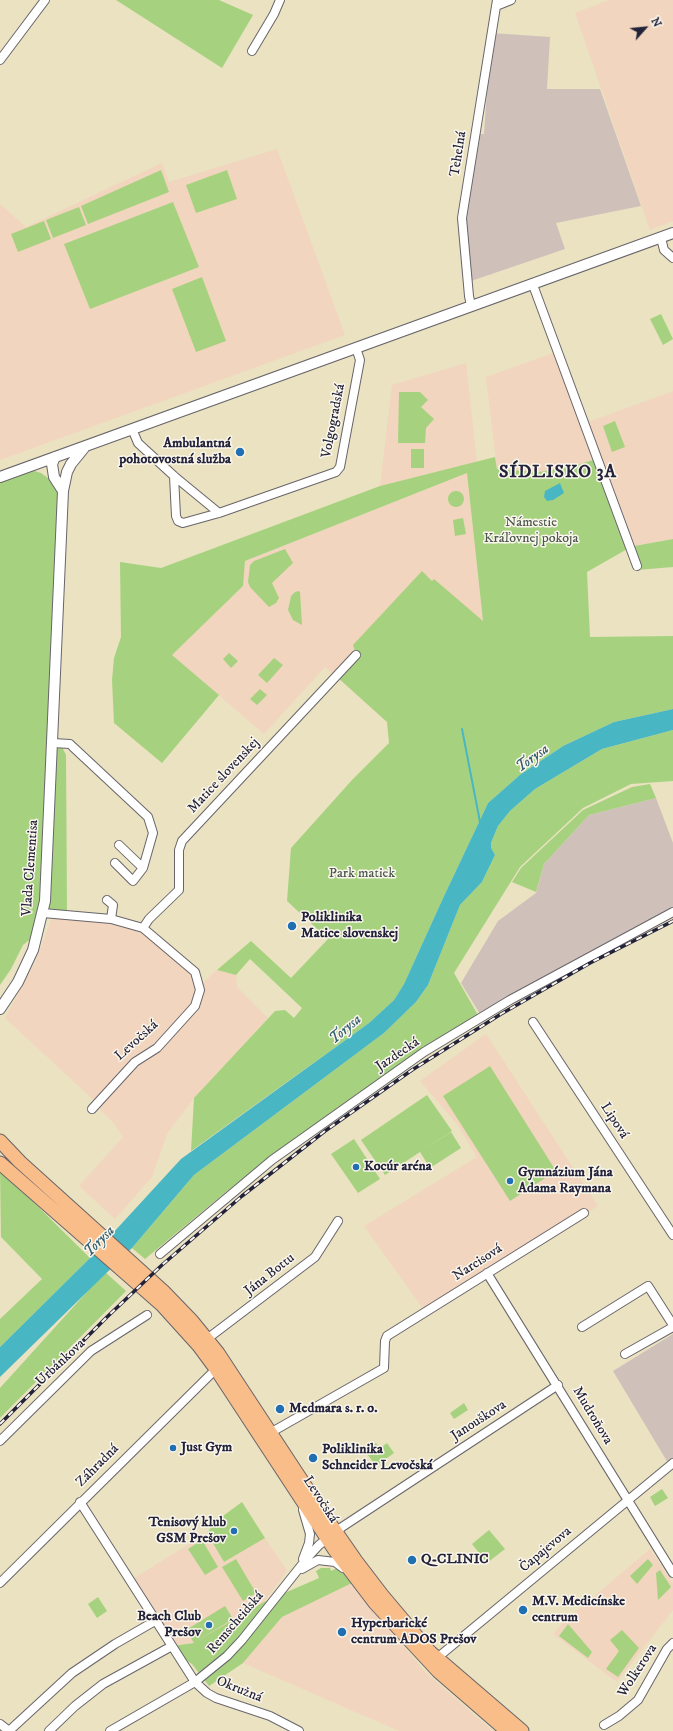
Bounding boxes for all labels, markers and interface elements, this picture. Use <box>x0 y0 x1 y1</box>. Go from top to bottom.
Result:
north arrow <box>625 8 665 48</box>
text: N <box>647 15 664 30</box>
street label: Tehelná <box>447 130 471 178</box>
street label: Volgogradská <box>319 382 349 460</box>
place label: Ambulantná pohotovostná služba <box>119 436 231 468</box>
marker: Ambulantná pohotovostná služba <box>234 446 246 458</box>
district label: SÍDLISKO 3A <box>499 462 617 484</box>
park label: Námestie Kráľovnej pokoja <box>484 515 578 548</box>
street label: Matice slovenskej <box>185 735 263 817</box>
water label: Torysa <box>513 741 553 777</box>
street label: Vlada Clementisa <box>19 819 43 917</box>
park label: Park matiek <box>329 866 395 882</box>
place label: Poliklinika Matice slovenskej <box>301 910 398 942</box>
marker: Poliklinika Matice slovenskej <box>286 920 298 932</box>
water label: Torysa <box>326 1011 366 1049</box>
street label: Levočská <box>112 1017 162 1065</box>
street label: Jazdecká <box>373 1034 423 1076</box>
street label: Lipová <box>596 1100 632 1142</box>
place label: Kocúr aréna <box>364 1159 432 1175</box>
marker: Kocúr aréna <box>351 1162 361 1172</box>
place label: Gymnázium Jána Adama Raymana <box>518 1165 613 1198</box>
marker: Gymnázium Jána Adama Raymana <box>505 1176 515 1186</box>
water label: Torysa <box>81 1223 119 1261</box>
street label: Narcisová <box>450 1241 506 1285</box>
street label: Jána Bottu <box>242 1250 298 1300</box>
street label: Urbánkova <box>33 1336 89 1390</box>
street label: Mudroňova <box>568 1384 616 1448</box>
street label: Janouškova <box>448 1397 510 1445</box>
place label: Medmara s. r. o. <box>289 1401 377 1417</box>
marker: Medmara s. r. o. <box>274 1403 286 1415</box>
place label: Just Gym <box>181 1440 232 1456</box>
street label: Záhradná <box>73 1441 123 1491</box>
place label: Poliklinika Schneider Levočská <box>322 1442 433 1474</box>
marker: Just Gym <box>168 1443 178 1453</box>
marker: Poliklinika Schneider Levočská <box>307 1452 319 1464</box>
street label: Levočská <box>299 1473 341 1527</box>
place label: Tenisový klub GSM Prešov <box>148 1515 226 1548</box>
street label: Čapajevova <box>517 1524 575 1576</box>
marker: Tenisový klub GSM Prešov <box>229 1526 239 1536</box>
place label: Q-CLINIC <box>421 1552 489 1568</box>
marker: Q-CLINIC <box>406 1554 418 1566</box>
street label: Remscheidská <box>204 1588 268 1658</box>
place label: M.V. Medicínske centrum <box>532 1594 625 1626</box>
marker: M.V. Medicínske centrum <box>517 1604 529 1616</box>
place label: Beach Club Prešov <box>137 1609 201 1642</box>
place label: Hyperbarické centrum ADOS Prešov <box>351 1616 476 1648</box>
marker: Beach Club Prešov <box>204 1620 214 1630</box>
marker: Hyperbarické centrum ADOS Prešov <box>336 1626 348 1638</box>
street label: Wolkerova <box>615 1641 661 1701</box>
street label: Okružná <box>214 1673 264 1707</box>

